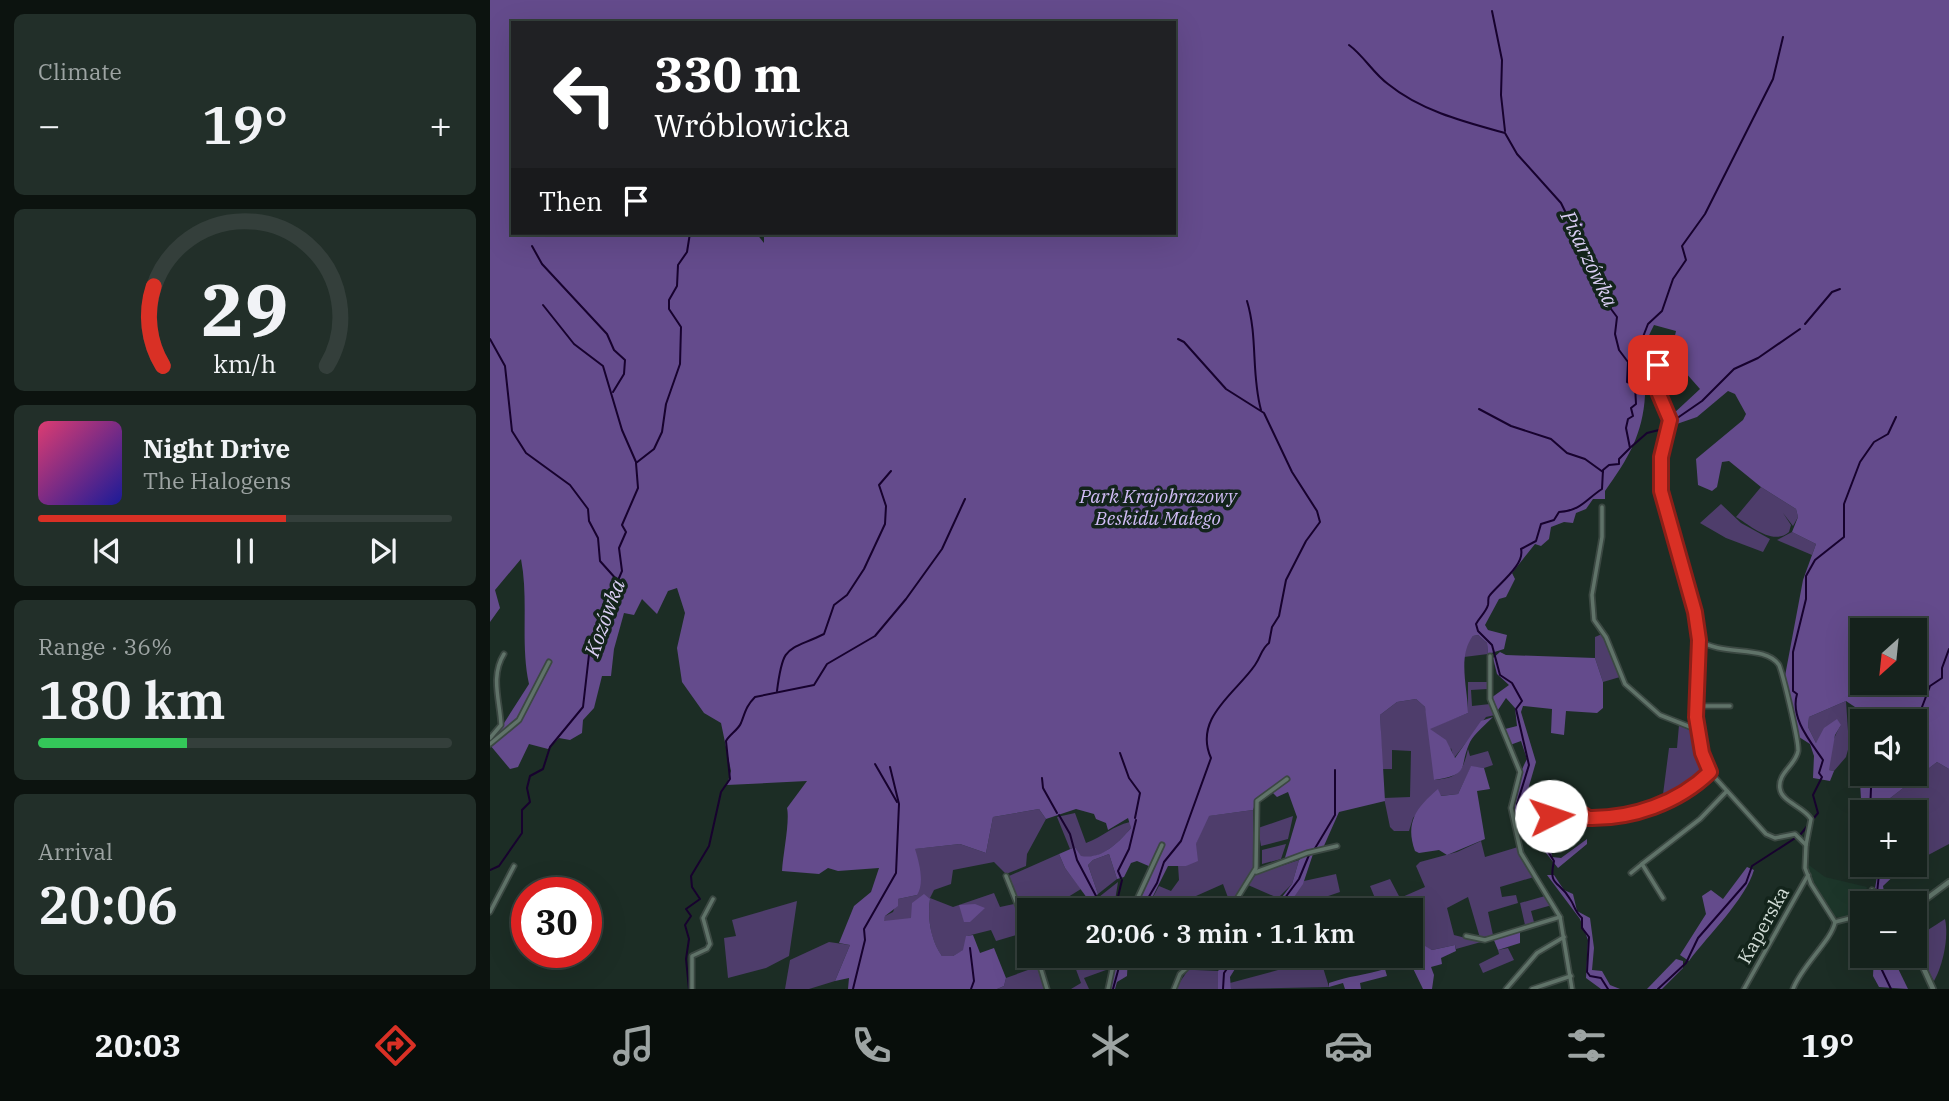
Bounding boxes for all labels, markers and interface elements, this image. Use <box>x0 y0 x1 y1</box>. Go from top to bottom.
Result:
text: 330 m <box>654 42 801 105</box>
icon: left <box>539 49 630 140</box>
text: Climate <box>38 56 122 86</box>
text: 19° <box>202 91 288 158</box>
text: − <box>38 100 61 149</box>
text: + <box>429 100 452 149</box>
text: Wróblowicka <box>654 104 850 146</box>
icon: arrive <box>617 182 655 220</box>
text: Then <box>539 184 603 218</box>
water label: Pisarzówka <box>1554 205 1626 312</box>
text: 29 <box>201 261 289 356</box>
pin <box>1628 335 1688 395</box>
icon: arrive <box>1639 346 1677 384</box>
text: km/h <box>213 347 277 380</box>
text: Night Drive <box>143 431 290 465</box>
text: The Halogens <box>143 465 291 495</box>
park label: Park Krajobrazowy Beskidu Małego <box>1078 484 1238 530</box>
icon: previous <box>88 532 126 570</box>
icon: pause <box>226 532 264 570</box>
icon: next <box>364 532 402 570</box>
water label: Kozówka <box>577 575 631 661</box>
north arrow <box>1850 618 1927 695</box>
map controls <box>1850 618 1927 968</box>
text: Range · 36% <box>38 631 172 661</box>
text: 180 km <box>38 666 226 733</box>
button: sound <box>1850 709 1927 786</box>
position arrow <box>1514 779 1588 853</box>
button: + <box>1850 800 1927 877</box>
text: Arrival <box>38 836 113 866</box>
text: 20:06 <box>38 871 178 938</box>
speed limit sign: 30 <box>511 877 602 968</box>
street label: Kaperska <box>1732 882 1794 968</box>
button: − <box>1850 891 1927 968</box>
text: 20:06 · 3 min · 1.1 km <box>1085 916 1355 950</box>
icon: directions <box>371 1021 420 1070</box>
icon: music <box>609 1021 658 1070</box>
icon: phone <box>847 1021 896 1070</box>
icon: climate <box>1086 1021 1135 1070</box>
icon: car <box>1324 1021 1373 1070</box>
icon: filters <box>1562 1021 1611 1070</box>
text: 20:03 <box>95 1024 181 1066</box>
text: 19° <box>1801 1024 1854 1066</box>

